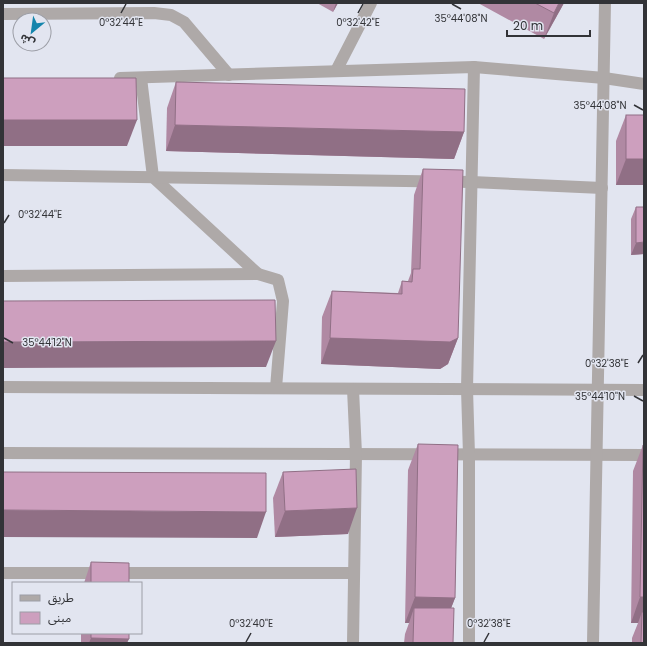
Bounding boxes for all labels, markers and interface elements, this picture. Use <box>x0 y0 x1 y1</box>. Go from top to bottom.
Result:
text: 35°44'08"N <box>435 11 487 26</box>
north arrow <box>12 12 52 52</box>
scale bar <box>507 12 590 38</box>
text: 0°32'44"E <box>99 15 143 30</box>
text: 0°32'42"E <box>336 15 380 30</box>
text: 20 m <box>513 17 543 34</box>
text: ش <box>17 30 38 51</box>
text: 35°44'08"N <box>574 98 626 113</box>
text: 0°32'44"E <box>18 207 62 222</box>
text: 35°44'12"N <box>22 335 72 350</box>
text: 0°32'38"E <box>585 356 629 371</box>
text: 35°44'10"N <box>575 389 625 404</box>
legend <box>12 582 142 634</box>
text: طريق <box>48 589 74 606</box>
text: مبنى <box>48 609 71 626</box>
text: 0°32'40"E <box>229 616 273 631</box>
text: 0°32'38"E <box>467 616 511 631</box>

